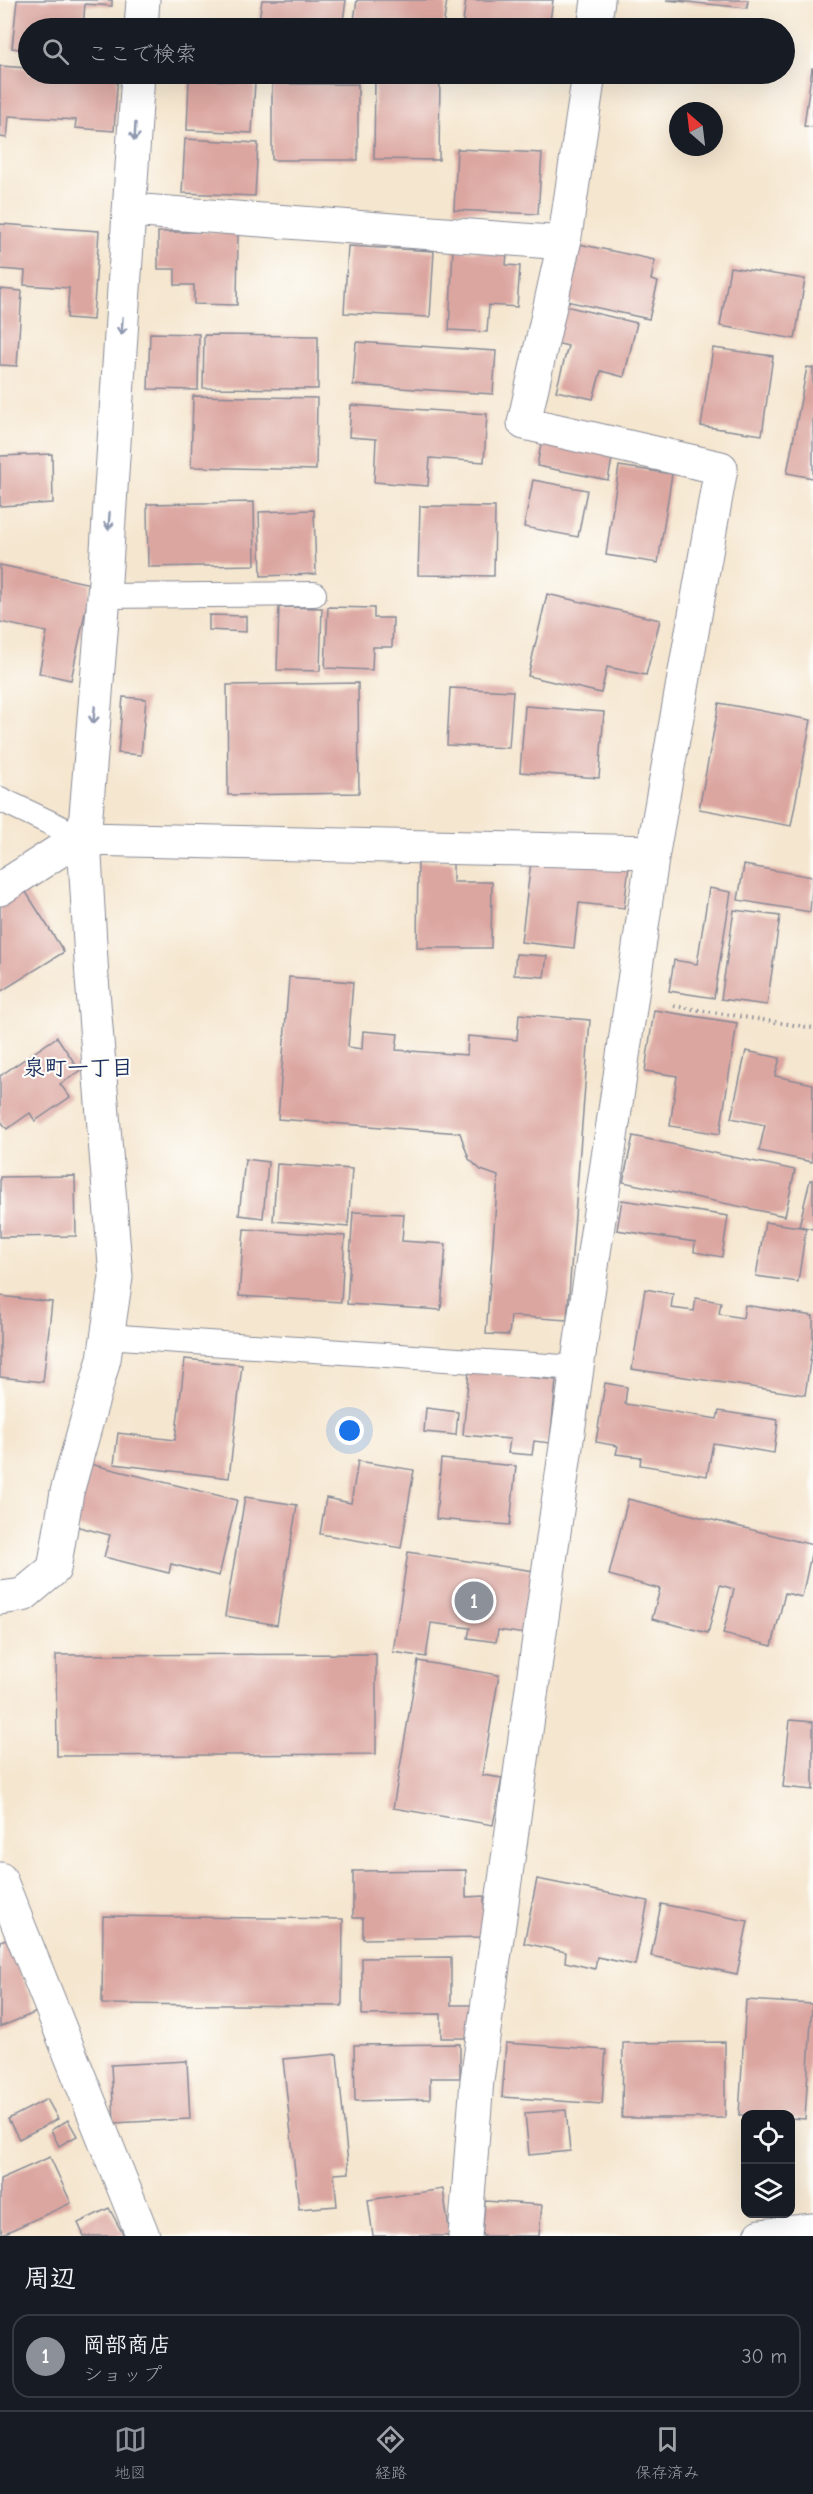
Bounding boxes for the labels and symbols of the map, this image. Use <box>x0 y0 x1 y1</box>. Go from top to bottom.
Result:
north arrow <box>669 102 723 156</box>
one-way arrow <box>129 121 140 141</box>
one-way arrow <box>117 316 128 336</box>
one-way arrow <box>104 511 115 531</box>
one-way arrow <box>88 705 99 725</box>
district label: 泉町一丁目 <box>23 1055 133 1081</box>
your location <box>335 1416 364 1445</box>
pin: 1 <box>454 1578 494 1624</box>

